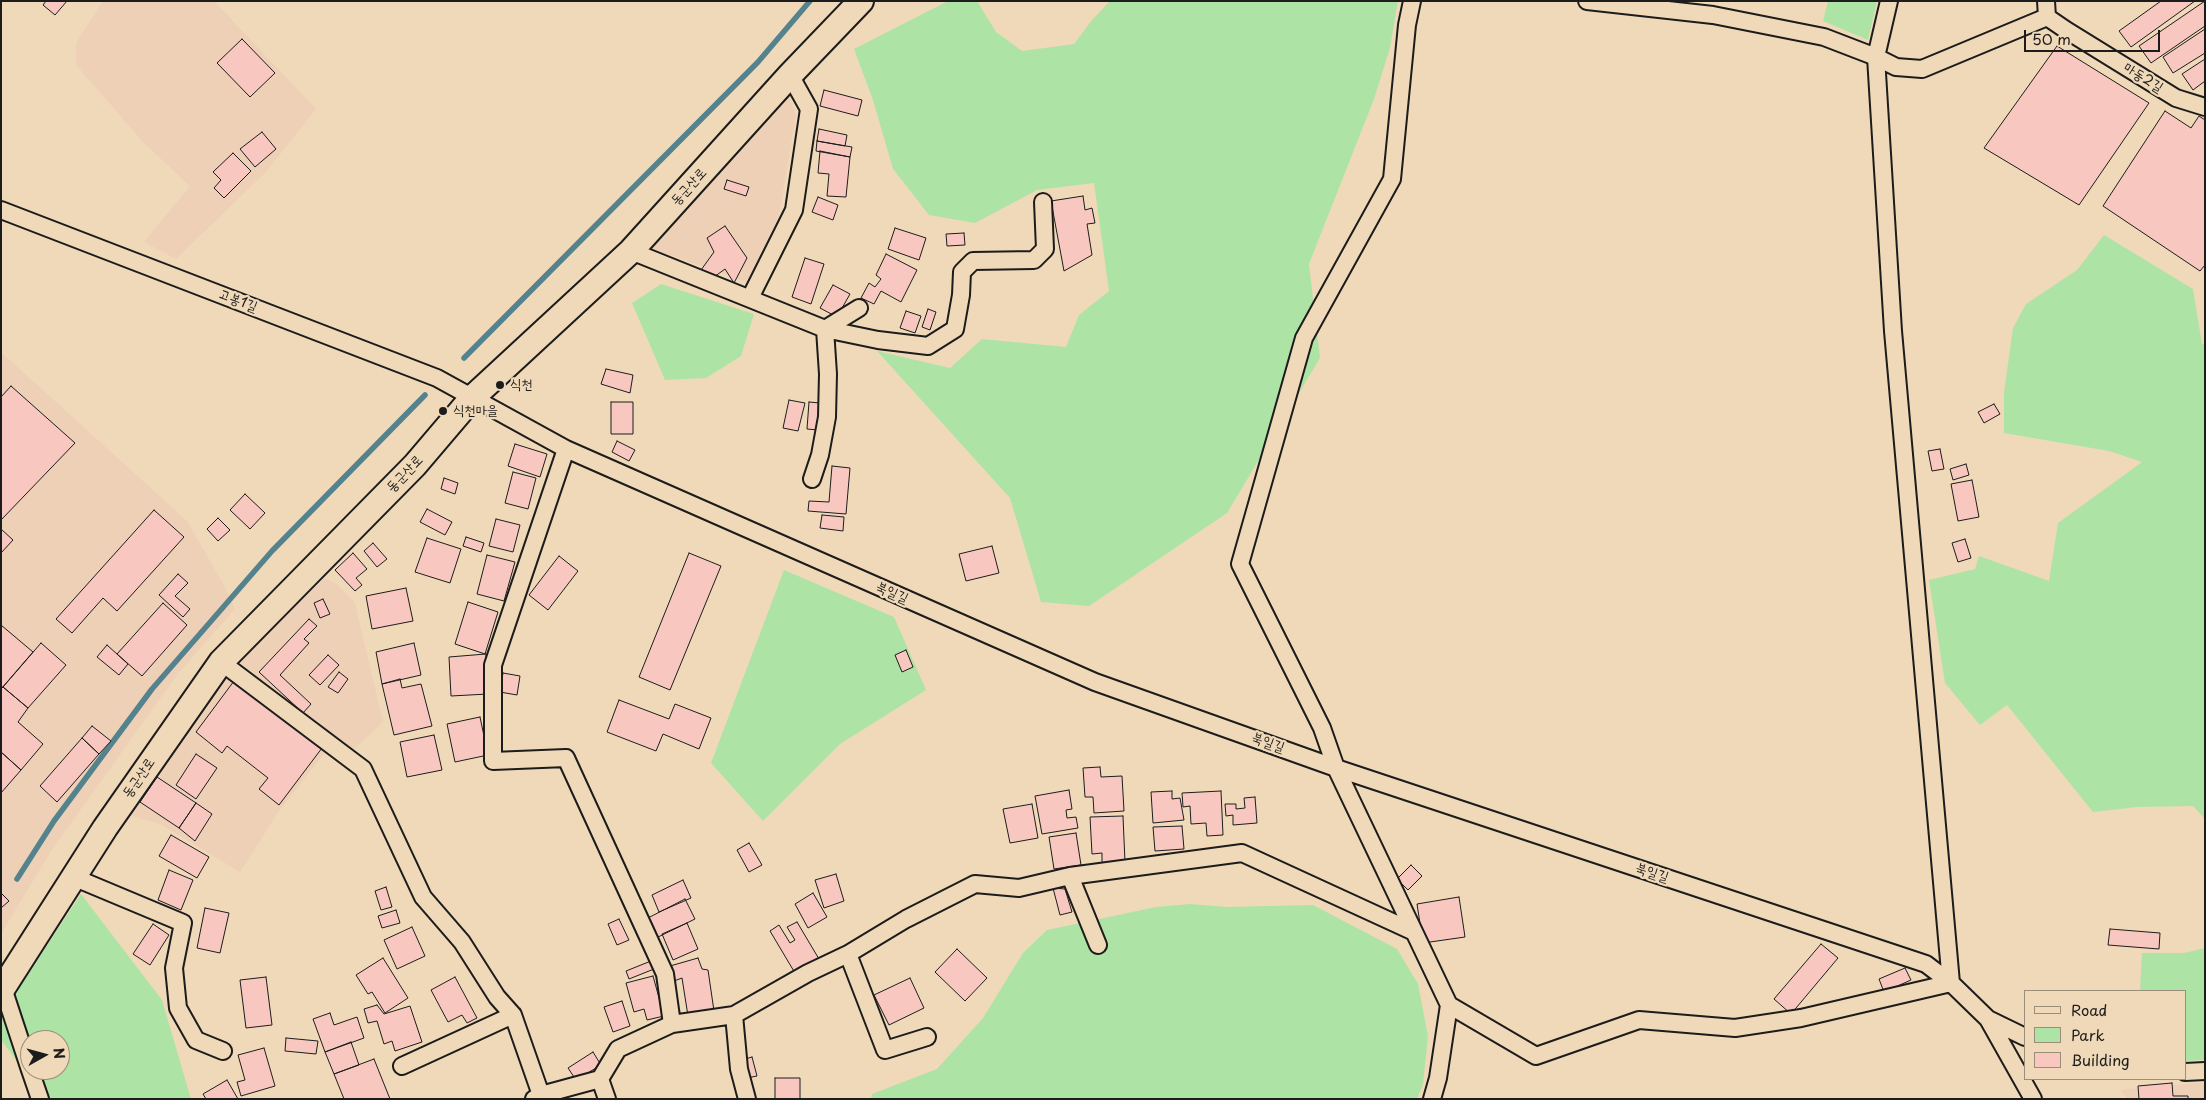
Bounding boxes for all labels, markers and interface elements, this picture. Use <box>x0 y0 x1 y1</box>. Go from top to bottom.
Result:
scale bar <box>2026 20 2162 52</box>
text: 50 m <box>2032 27 2071 50</box>
street label: 마동2길 <box>2120 59 2166 97</box>
street label: 동군산로 <box>668 165 710 209</box>
street label: 고봉1길 <box>216 286 260 316</box>
place label: 식천 <box>510 377 533 393</box>
marker: 식천 <box>494 379 506 391</box>
place label: 식천마을 <box>453 403 498 419</box>
marker: 식천마을 <box>437 405 449 417</box>
street label: 동군산로 <box>383 452 427 496</box>
street label: 북일길 <box>873 578 911 608</box>
street label: 북일길 <box>1249 729 1287 757</box>
street label: 동군산로 <box>119 755 159 801</box>
street label: 북일길 <box>1633 860 1671 886</box>
legend <box>2024 990 2186 1080</box>
text: Road <box>2071 998 2107 1021</box>
text: Park <box>2071 1023 2105 1046</box>
north arrow <box>20 1030 70 1080</box>
text: N <box>48 1046 70 1060</box>
text: Building <box>2071 1048 2130 1071</box>

